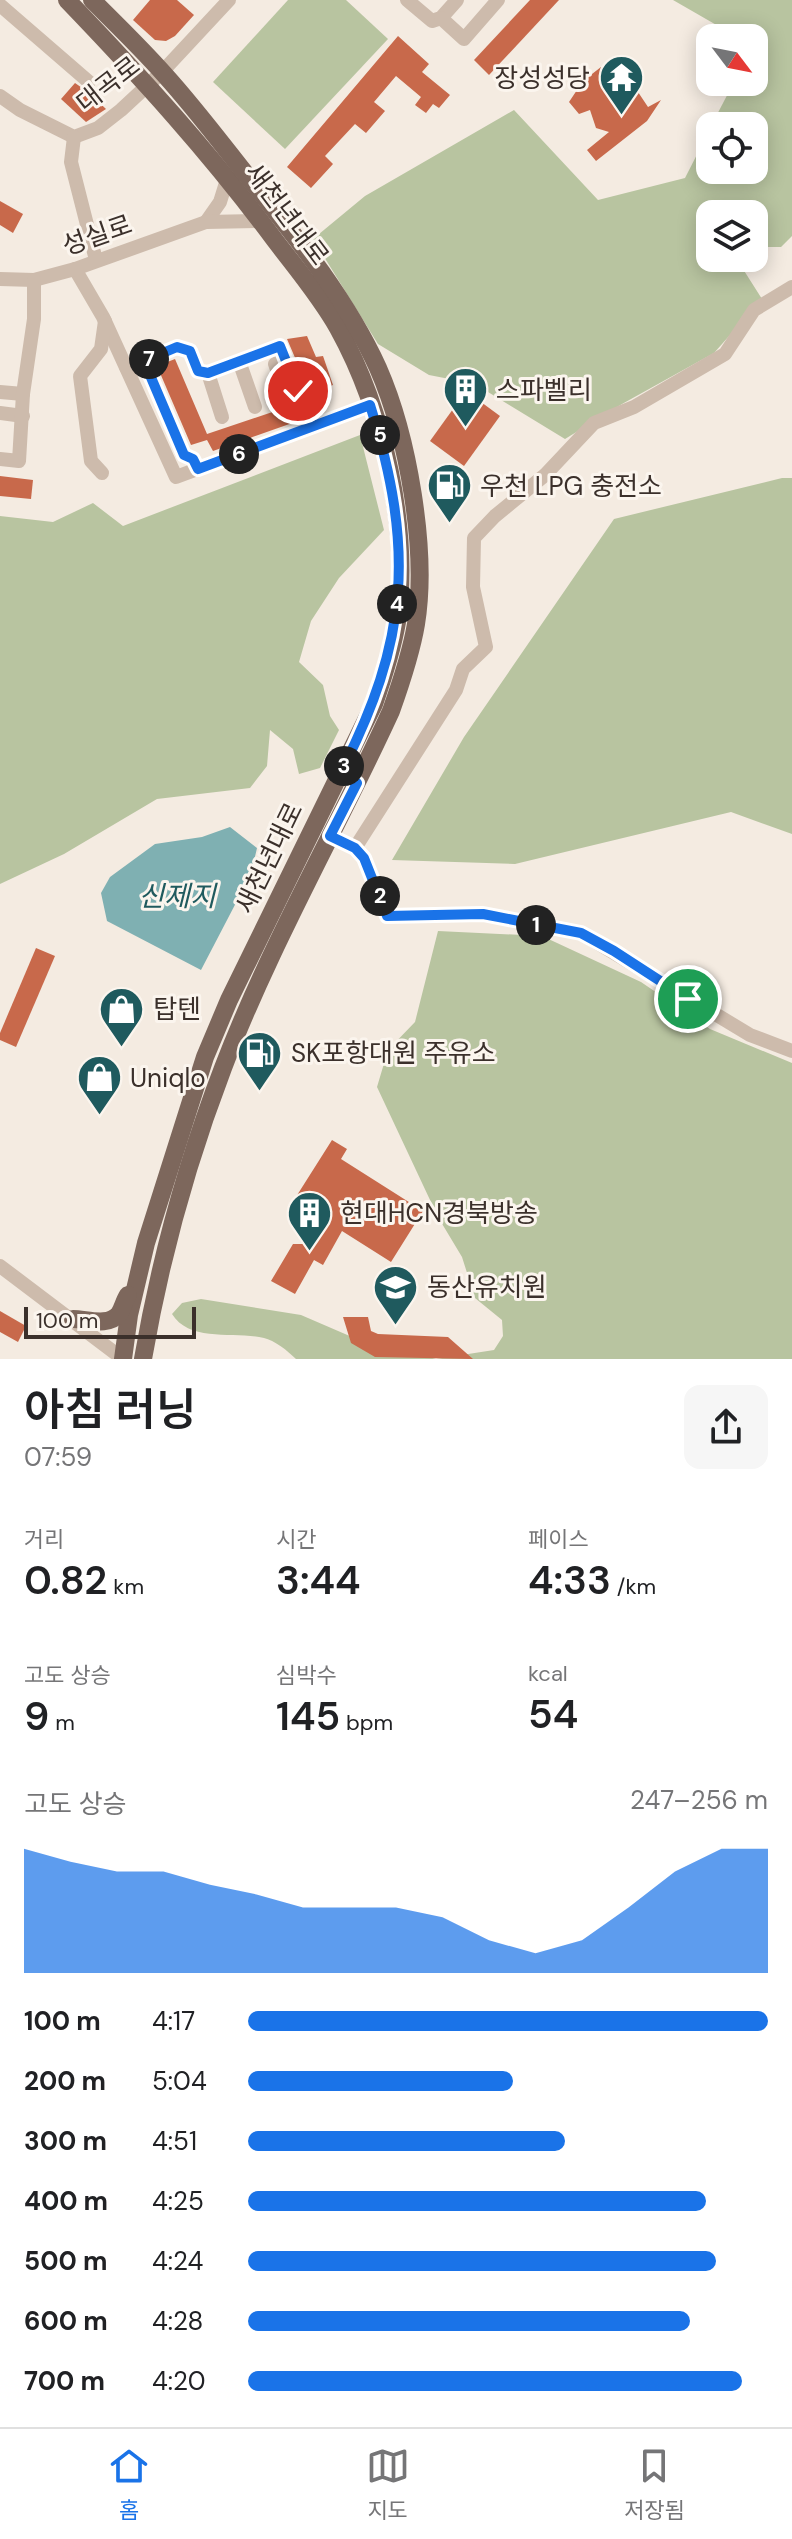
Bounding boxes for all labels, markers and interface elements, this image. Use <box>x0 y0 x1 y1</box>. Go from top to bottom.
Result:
north arrow <box>696 24 768 96</box>
map controls <box>696 24 768 272</box>
street label: 대곡로 <box>69 49 147 119</box>
temple icon: 장성성당 <box>597 54 645 117</box>
place label: 장성성당 <box>494 61 590 95</box>
button: locate <box>696 112 768 184</box>
street label: 새천년대로 <box>237 156 337 272</box>
button: layers <box>696 200 768 272</box>
street label: 성실로 <box>58 207 136 263</box>
pin: 7 <box>129 339 169 379</box>
text: 7 <box>143 344 155 373</box>
pin <box>264 357 332 425</box>
building icon: 스파벨리 <box>441 366 489 429</box>
icon: check <box>276 369 320 413</box>
place label: 스파벨리 <box>496 373 592 407</box>
pin: 5 <box>360 415 400 455</box>
text: 5 <box>373 420 387 449</box>
pin: 6 <box>219 434 259 474</box>
text: 6 <box>232 439 246 468</box>
fuel station icon: 우천 LPG 충전소 <box>425 462 473 525</box>
place label: 우천 LPG 충전소 <box>480 469 662 503</box>
pin: 4 <box>377 584 417 624</box>
text: 4 <box>390 589 404 618</box>
pin: 3 <box>324 746 364 786</box>
text: 3 <box>337 751 351 780</box>
street label: 새천년대로 <box>228 797 310 919</box>
pin: 2 <box>360 876 400 916</box>
water label: 신제지 <box>138 878 218 915</box>
text: 2 <box>374 881 386 910</box>
pin: 1 <box>516 905 556 945</box>
text: 1 <box>532 910 540 939</box>
pin <box>654 965 722 1033</box>
icon: arrive <box>666 977 710 1021</box>
shop icon: 탑텐 <box>98 985 146 1048</box>
place label: 탑텐 <box>153 992 201 1026</box>
fuel station icon: SK포항대원 주유소 <box>236 1029 284 1092</box>
place label: SK포항대원 주유소 <box>291 1036 496 1070</box>
shop icon: Uniqlo <box>75 1054 123 1117</box>
place label: Uniqlo <box>130 1061 206 1095</box>
building icon: 현대HCN경북방송 <box>285 1189 333 1252</box>
place label: 현대HCN경북방송 <box>340 1196 538 1230</box>
school or university icon: 동산유치원 <box>372 1263 420 1326</box>
place label: 동산유치원 <box>427 1270 547 1304</box>
scale bar <box>24 1303 196 1339</box>
text: 100 m <box>36 1306 98 1335</box>
text: 아침 러닝 <box>24 1381 197 1439</box>
button: share <box>684 1385 768 1469</box>
text: 07:59 <box>24 1440 92 1474</box>
text: 거리 <box>24 1525 64 1554</box>
text: 시간 <box>276 1525 316 1554</box>
text: 페이스 <box>528 1525 589 1554</box>
text: 0.82 <box>24 1554 107 1606</box>
text: 3:44 <box>276 1554 361 1606</box>
text: 4:33 <box>528 1554 611 1606</box>
text: km <box>107 1572 144 1601</box>
text: /km <box>611 1572 656 1601</box>
text: kcal <box>528 1659 568 1688</box>
text: 고도 상승 <box>24 1661 111 1690</box>
text: 심박수 <box>276 1661 337 1690</box>
text: 54 <box>528 1688 578 1740</box>
text: 9 <box>24 1690 49 1742</box>
text: 145 <box>276 1690 340 1742</box>
text: m <box>49 1708 75 1737</box>
text: bpm <box>340 1708 393 1737</box>
text: 247–256 m <box>630 1783 768 1817</box>
text: 고도 상승 <box>24 1787 127 1821</box>
text: 100 m <box>24 2004 101 2038</box>
text: 4:17 <box>152 2004 195 2038</box>
text: 200 m <box>24 2064 106 2098</box>
text: 5:04 <box>152 2064 207 2098</box>
text: 300 m <box>24 2124 107 2158</box>
text: 4:51 <box>152 2124 197 2158</box>
text: 400 m <box>24 2184 108 2218</box>
text: 4:25 <box>152 2184 204 2218</box>
text: 500 m <box>24 2244 107 2278</box>
text: 4:24 <box>152 2244 203 2278</box>
text: 600 m <box>24 2304 108 2338</box>
text: 4:28 <box>152 2304 203 2338</box>
text: 700 m <box>24 2364 105 2398</box>
text: 4:20 <box>152 2364 206 2398</box>
tab: 홈 <box>107 2444 151 2525</box>
tab: 지도 <box>366 2444 410 2525</box>
tab: 저장됨 <box>624 2444 685 2525</box>

